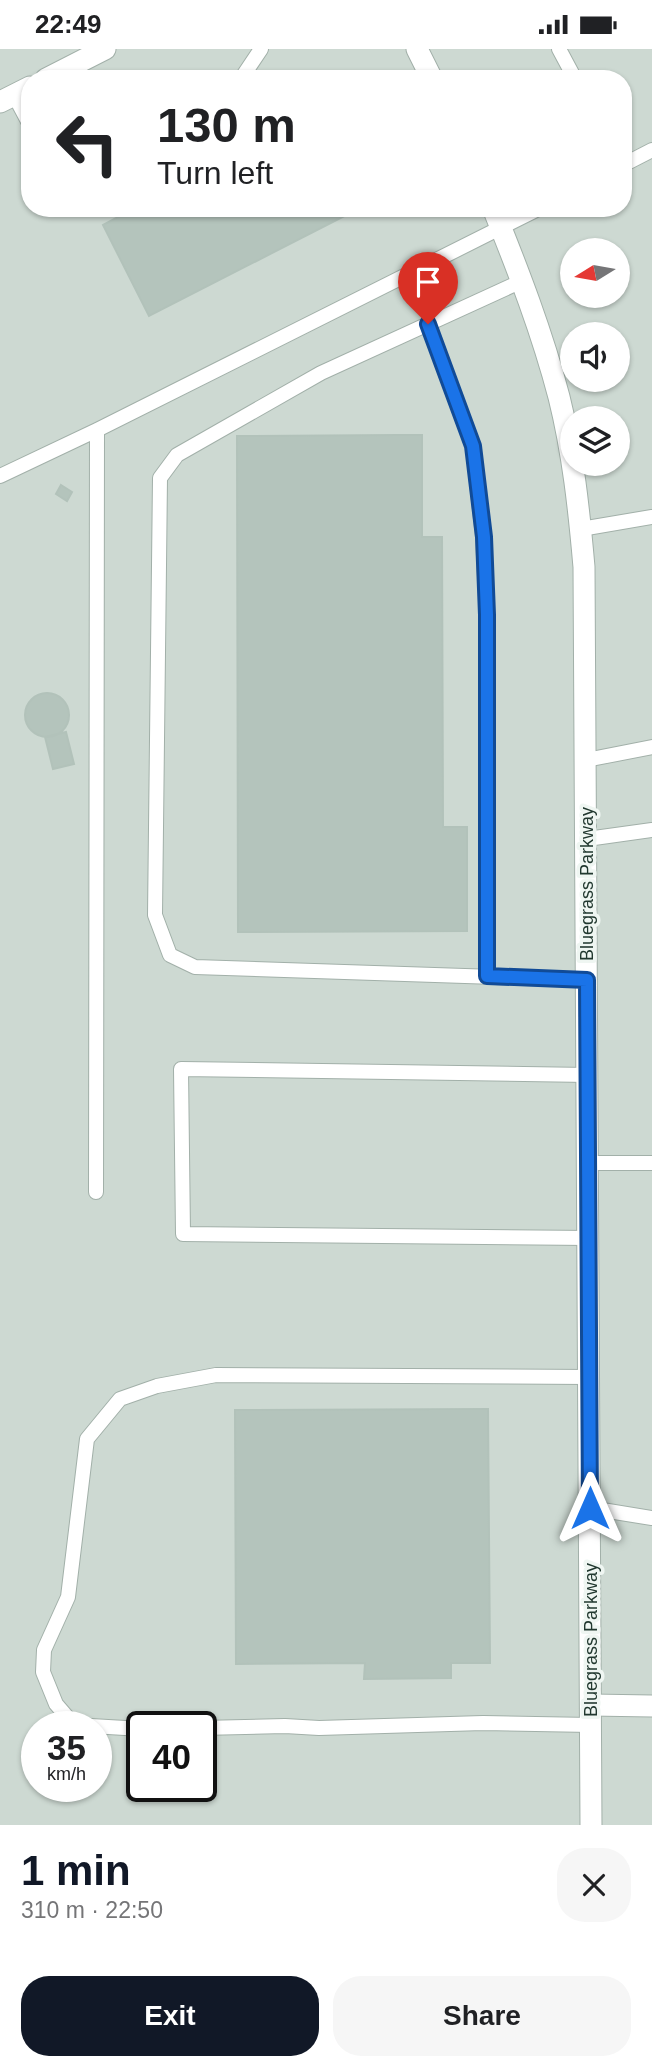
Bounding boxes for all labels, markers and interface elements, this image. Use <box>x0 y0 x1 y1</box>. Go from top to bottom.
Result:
text: 22:49 <box>35 9 102 39</box>
icon: left <box>42 98 133 189</box>
text: 130 m <box>157 98 296 152</box>
text: Turn left <box>157 155 273 191</box>
north arrow <box>560 238 630 308</box>
map controls <box>560 238 630 476</box>
pin <box>398 252 458 324</box>
icon: arrive <box>409 263 447 301</box>
button: sound <box>560 322 630 392</box>
button: layers <box>560 406 630 476</box>
street label: Bluegrass Parkway <box>577 807 597 961</box>
position arrow <box>553 1471 627 1545</box>
street label: Bluegrass Parkway <box>581 1563 601 1717</box>
speed limit sign: 40 <box>126 1711 217 1802</box>
text: 35 <box>47 1728 86 1767</box>
text: km/h <box>47 1764 86 1784</box>
text: 1 min <box>21 1847 131 1894</box>
button: close <box>557 1848 631 1922</box>
text: 310 m · 22:50 <box>21 1897 163 1923</box>
button: Exit <box>21 1976 319 2056</box>
button: Share <box>333 1976 631 2056</box>

